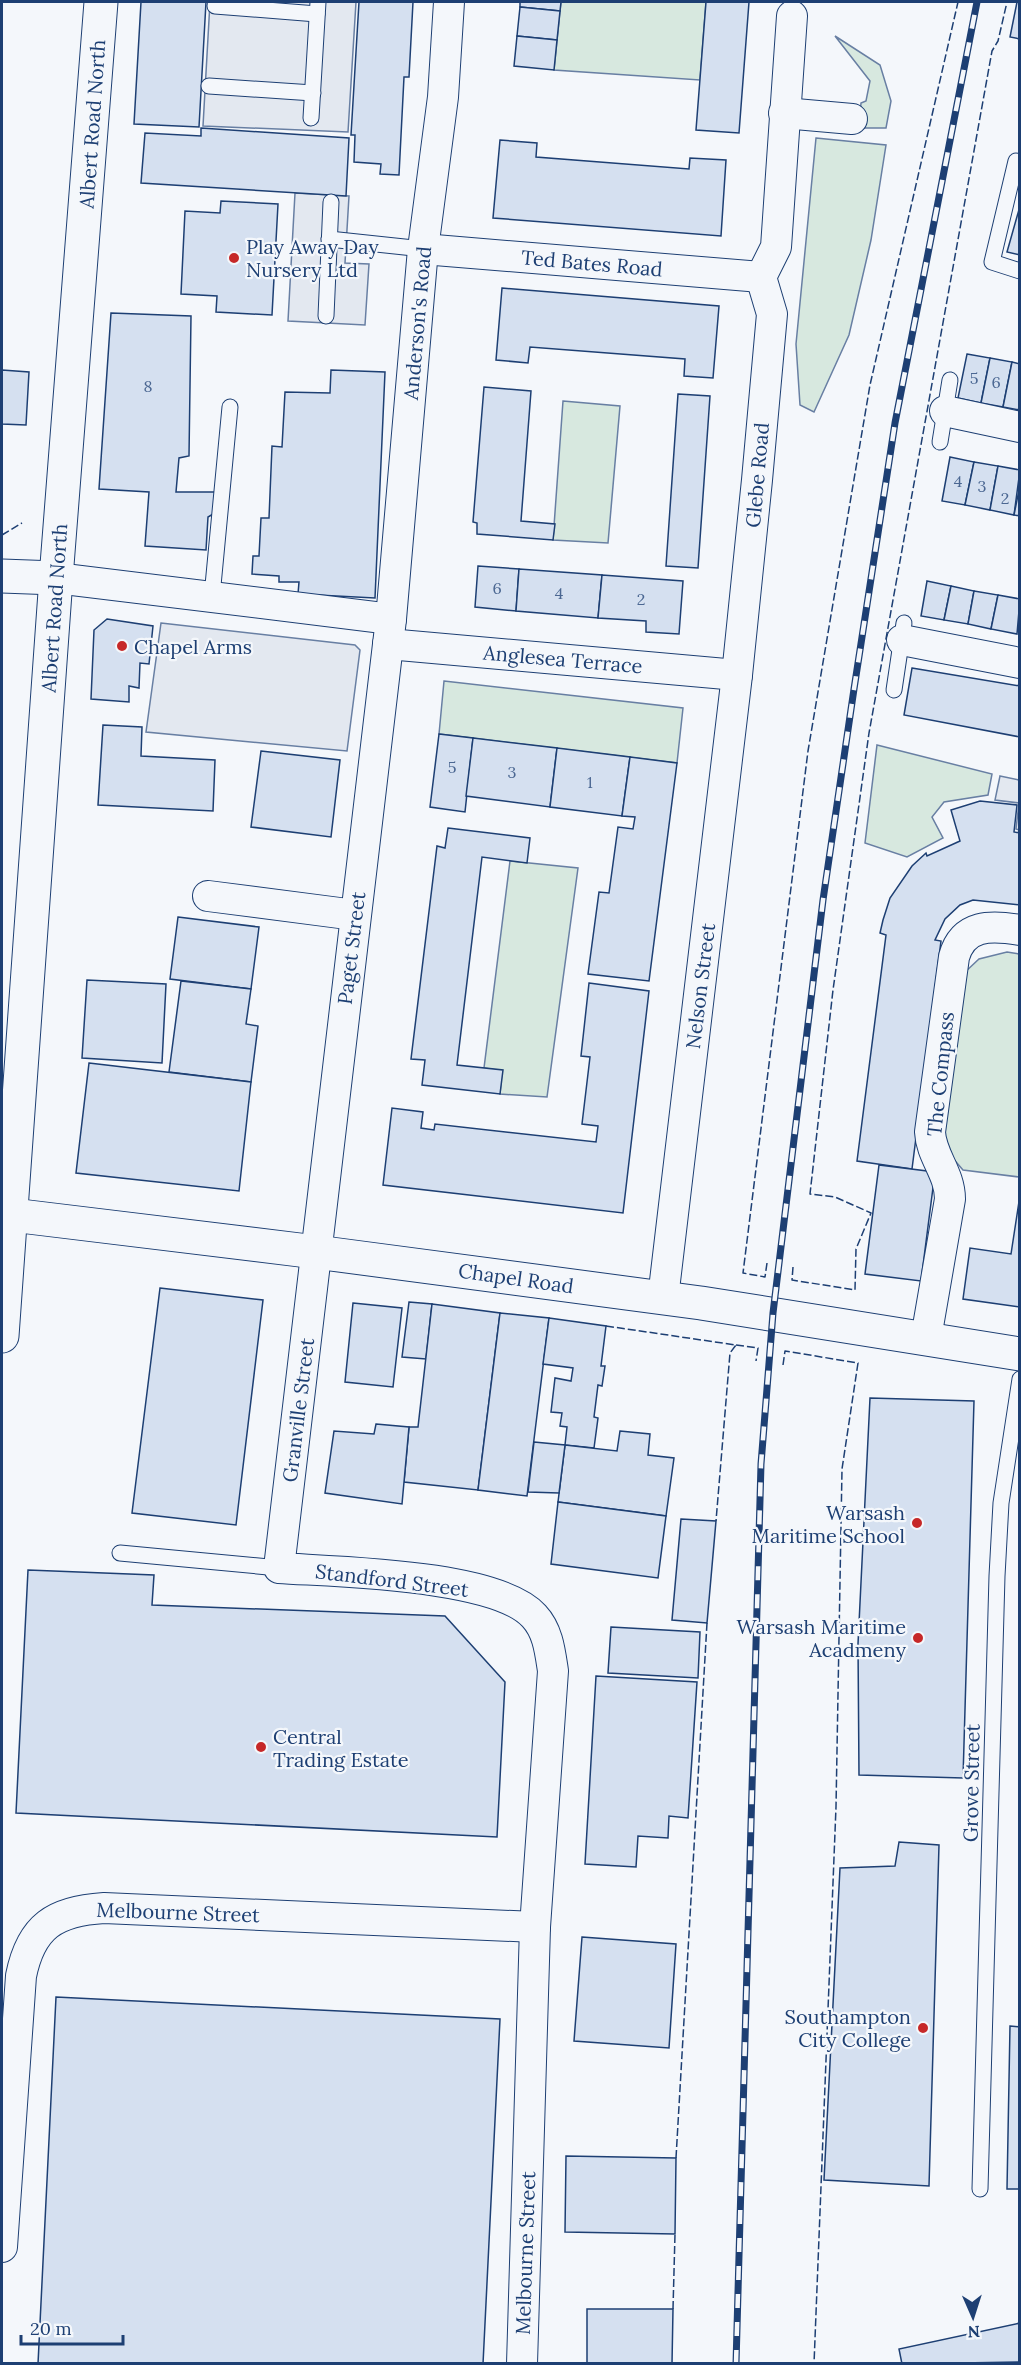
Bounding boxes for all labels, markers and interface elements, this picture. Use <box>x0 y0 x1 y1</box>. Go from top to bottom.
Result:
street label: Albert Road North <box>74 39 110 210</box>
place label: Play Away Day Nursery Ltd <box>246 234 379 282</box>
street label: Ted Bates Road <box>520 244 664 282</box>
street label: Anderson's Road <box>398 245 436 402</box>
marker: Play Away Day Nursery Ltd <box>227 251 241 265</box>
house number: 5 <box>970 368 978 388</box>
house number: 6 <box>991 372 1001 392</box>
house number: 8 <box>144 376 153 396</box>
street label: Glebe Road <box>740 421 774 529</box>
house number: 4 <box>954 471 963 491</box>
house number: 3 <box>978 476 987 496</box>
house number: 2 <box>1001 488 1009 508</box>
street label: Albert Road North <box>36 523 72 694</box>
house number: 6 <box>492 578 502 598</box>
house number: 4 <box>555 583 564 603</box>
house number: 2 <box>637 589 645 609</box>
place label: Chapel Arms <box>134 634 252 659</box>
marker: Chapel Arms <box>115 639 129 653</box>
street label: Anglesea Terrace <box>481 640 644 678</box>
house number: 5 <box>448 757 456 777</box>
house number: 3 <box>508 762 517 782</box>
house number: 1 <box>587 772 593 792</box>
street label: Paget Street <box>332 890 370 1006</box>
street label: Nelson Street <box>680 922 720 1050</box>
street label: The Compass <box>921 1010 959 1138</box>
street label: Chapel Road <box>457 1258 575 1298</box>
street label: Granville Street <box>277 1336 319 1484</box>
place label: Warsash Maritime School <box>752 1500 905 1548</box>
marker: Warsash Maritime School <box>910 1516 924 1530</box>
street label: Standford Street <box>314 1558 470 1602</box>
place label: Warsash Maritime Acadmeny <box>736 1614 906 1662</box>
marker: Warsash Maritime Acadmeny <box>911 1631 925 1645</box>
street label: Grove Street <box>957 1723 985 1842</box>
place label: Central Trading Estate <box>273 1724 409 1772</box>
marker: Central Trading Estate <box>254 1740 268 1754</box>
street label: Melbourne Street <box>96 1897 260 1927</box>
place label: Southampton City College <box>785 2004 911 2052</box>
marker: Southampton City College <box>916 2021 930 2035</box>
street label: Melbourne Street <box>510 2171 540 2335</box>
north arrow <box>943 2287 1003 2347</box>
scale bar <box>21 2308 123 2346</box>
text: 20 m <box>30 2317 72 2340</box>
text: N <box>967 2322 980 2342</box>

